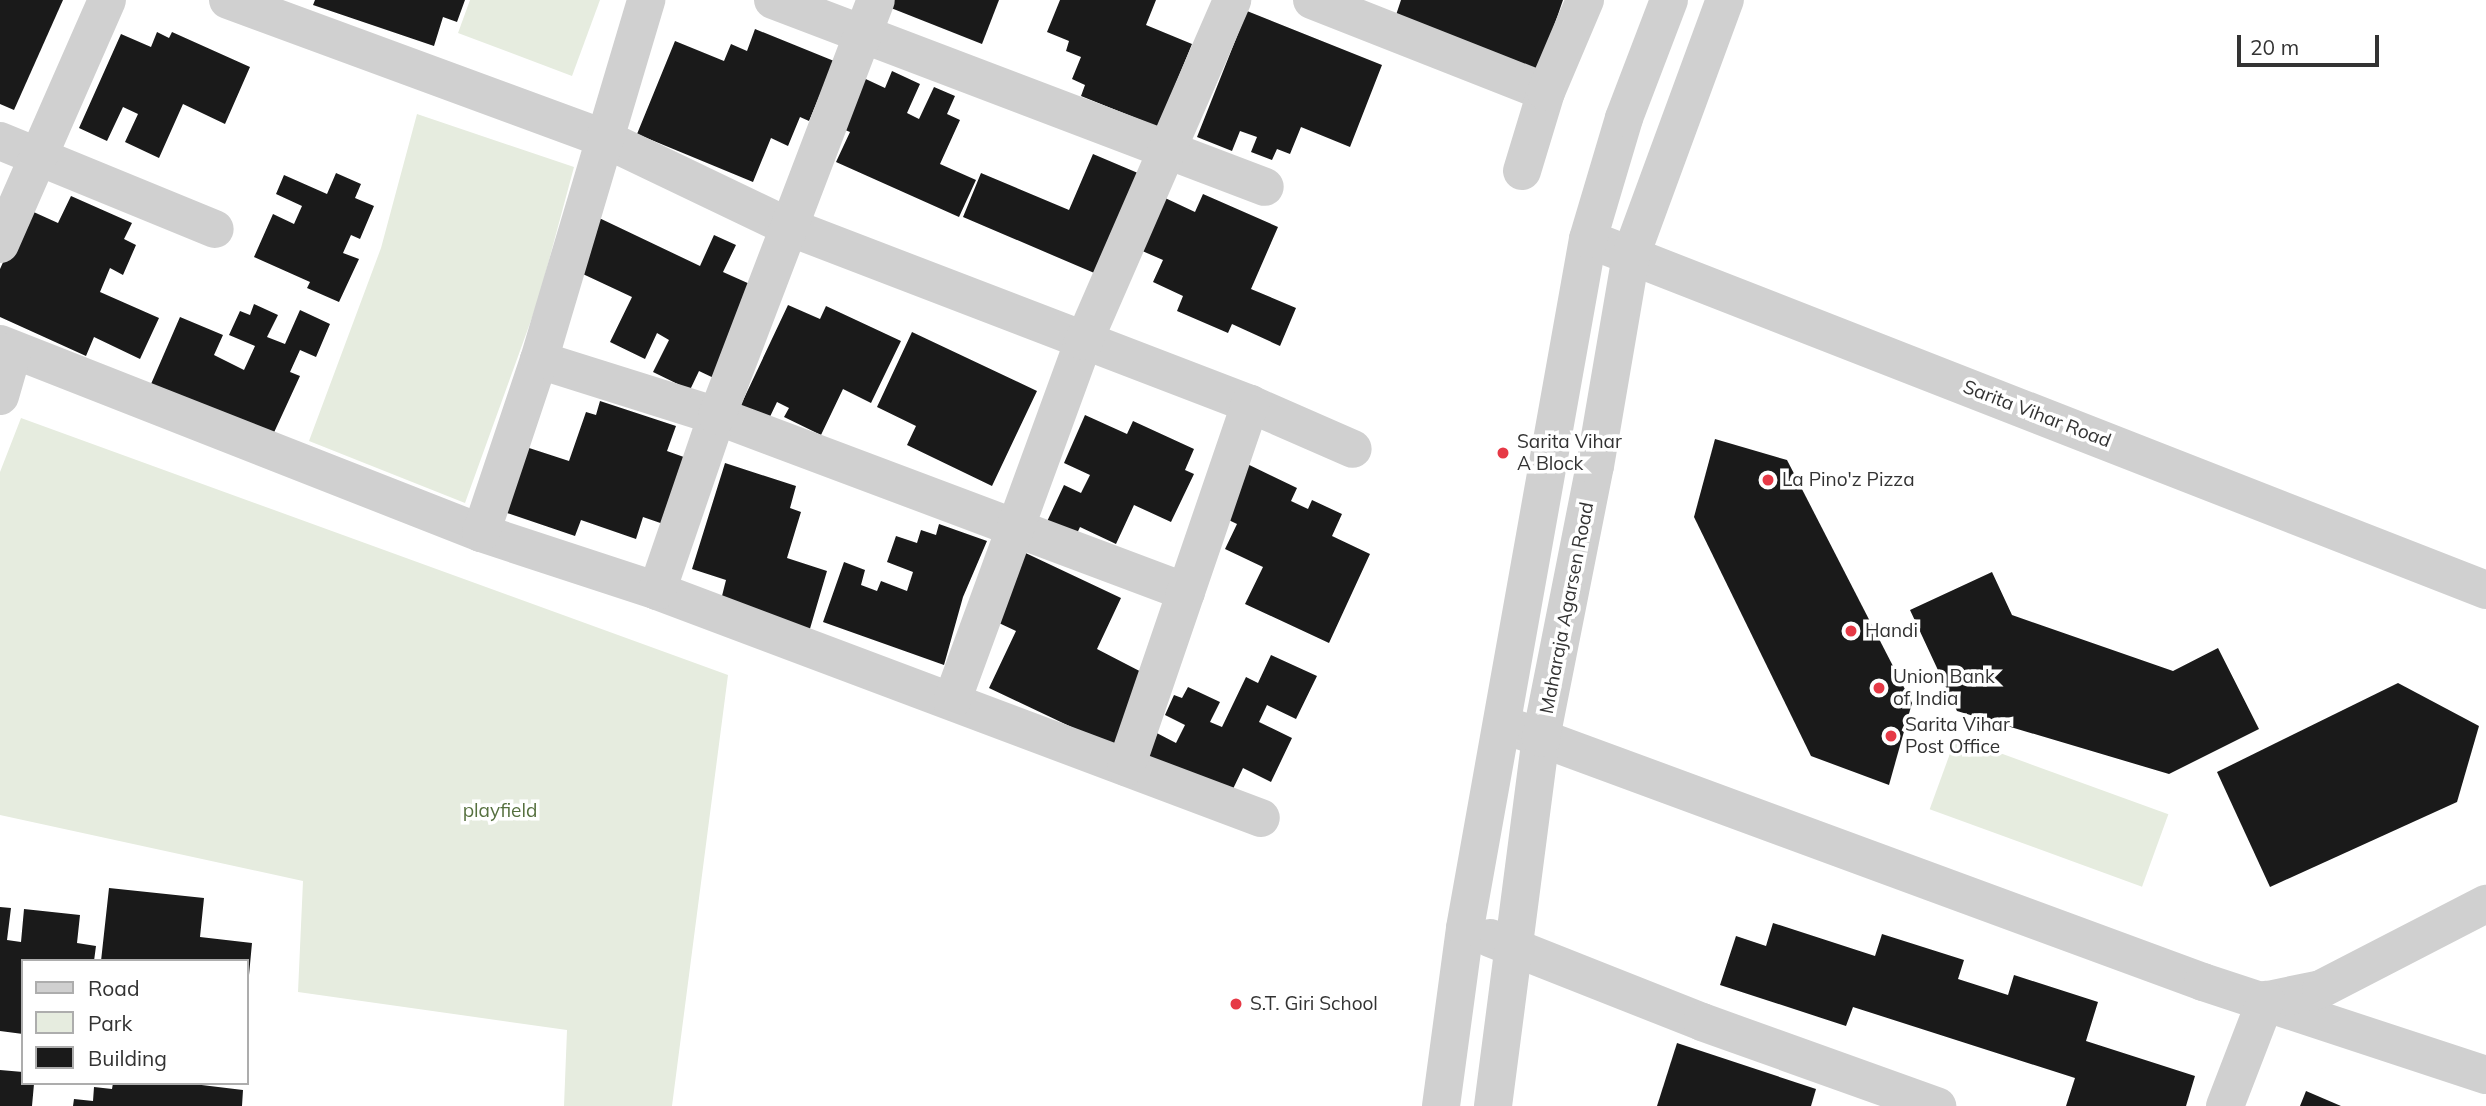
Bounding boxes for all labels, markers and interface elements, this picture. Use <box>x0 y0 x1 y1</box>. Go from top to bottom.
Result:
scale bar <box>2241 21 2383 65</box>
text: 20 m <box>2250 34 2299 60</box>
street label: Sarita Vihar Road <box>1960 375 2114 453</box>
place label: Sarita Vihar A Block <box>1517 431 1622 475</box>
marker: Sarita Vihar A Block <box>1495 445 1511 461</box>
place label: La Pino'z Pizza <box>1782 469 1915 491</box>
marker: La Pino'z Pizza <box>1760 472 1776 488</box>
street label: Maharaja Agarsen Road <box>1535 500 1599 716</box>
place label: Handi <box>1865 620 1918 642</box>
marker: Handi <box>1843 623 1859 639</box>
place label: Union Bank of India <box>1893 666 1995 710</box>
marker: Union Bank of India <box>1871 680 1887 696</box>
place label: Sarita Vihar Post Office <box>1905 714 2010 758</box>
marker: Sarita Vihar Post Office <box>1883 728 1899 744</box>
park label: playfield <box>463 800 537 822</box>
legend <box>21 959 248 1085</box>
text: Road <box>88 975 139 1001</box>
place label: S.T. Giri School <box>1250 993 1378 1015</box>
marker: S.T. Giri School <box>1228 996 1244 1012</box>
text: Park <box>88 1010 132 1036</box>
text: Building <box>88 1045 167 1071</box>

